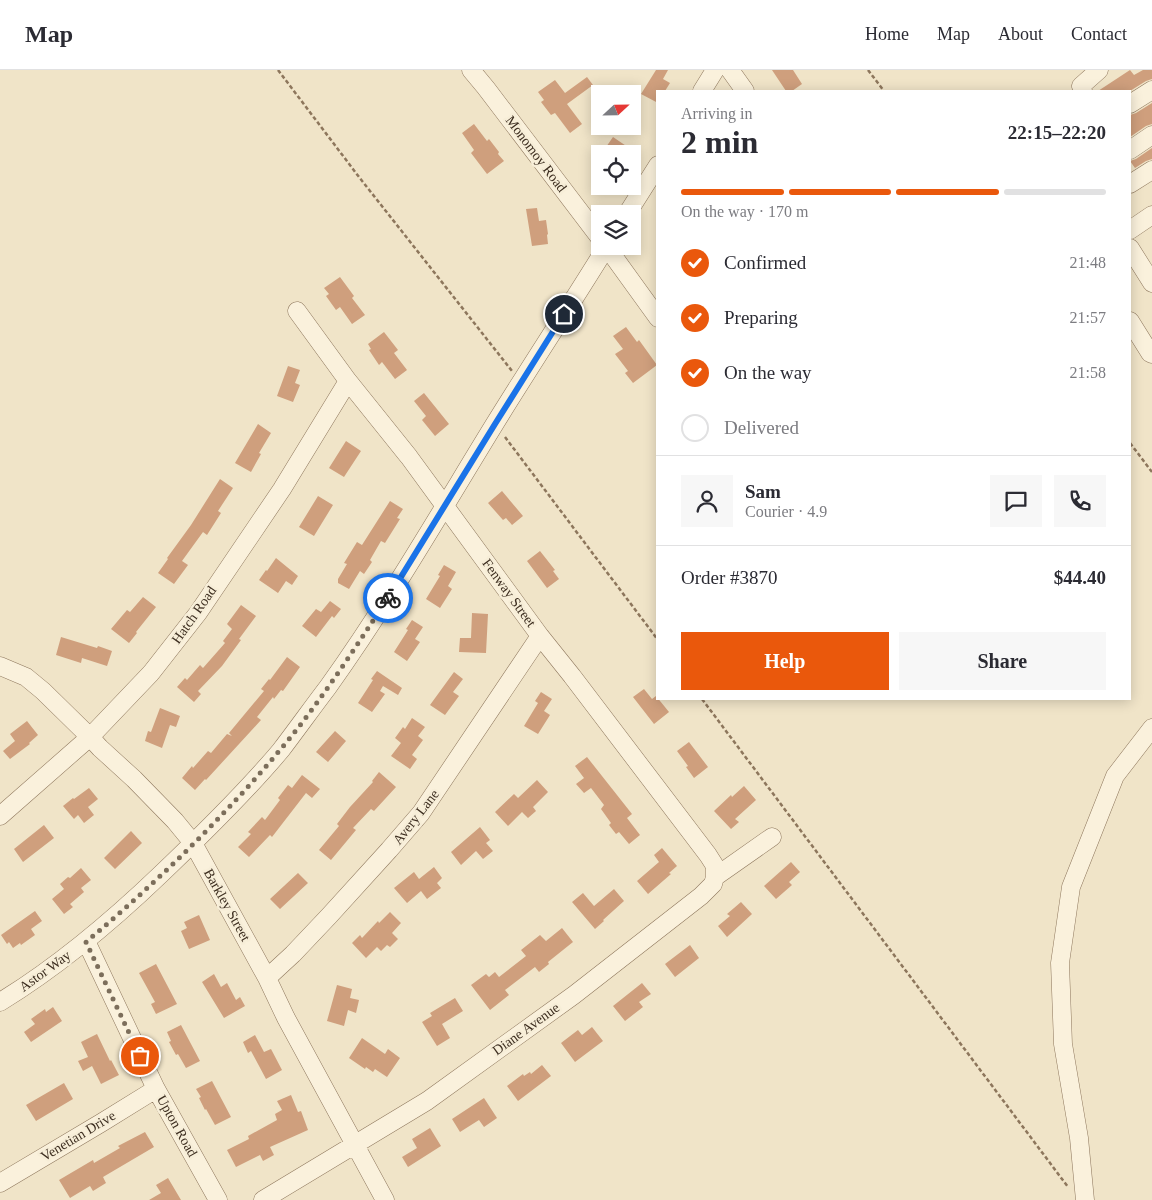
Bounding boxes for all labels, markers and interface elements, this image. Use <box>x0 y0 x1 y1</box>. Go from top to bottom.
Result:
text: Map <box>25 21 73 47</box>
text: Home <box>865 24 909 44</box>
text: Map <box>937 24 970 44</box>
text: About <box>998 24 1043 44</box>
text: Contact <box>1071 24 1127 44</box>
north arrow <box>591 85 641 135</box>
map controls <box>591 85 641 255</box>
text: Arriving in <box>681 105 753 122</box>
street label: Monomoy Road <box>503 113 569 195</box>
text: 22:15–22:20 <box>1008 122 1106 143</box>
text: 2 min <box>681 124 758 160</box>
button: locate <box>591 145 641 195</box>
text: On the way · 170 m <box>681 203 809 220</box>
button: layers <box>591 205 641 255</box>
icon: check <box>681 249 709 277</box>
text: Confirmed <box>724 252 806 273</box>
text: 21:48 <box>1070 254 1106 271</box>
pin <box>543 293 585 335</box>
icon: home <box>550 300 578 328</box>
icon: check <box>681 304 709 332</box>
text: Preparing <box>724 307 798 328</box>
text: 21:57 <box>1070 309 1106 326</box>
icon: check <box>681 359 709 387</box>
text: On the way <box>724 362 812 383</box>
text: 21:58 <box>1070 364 1106 381</box>
text: Delivered <box>724 417 799 438</box>
button: person <box>681 475 733 527</box>
button: chat <box>990 475 1042 527</box>
button: phone <box>1054 475 1106 527</box>
text: Sam <box>745 481 781 502</box>
text: Courier · 4.9 <box>745 503 827 520</box>
street label: Fenway Street <box>479 556 539 630</box>
text: Order #3870 <box>681 567 778 588</box>
text: $44.40 <box>1054 567 1106 588</box>
courier <box>363 573 413 623</box>
street label: Hatch Road <box>169 583 219 647</box>
icon: bike <box>374 584 402 612</box>
button: Help <box>681 632 889 690</box>
button: Share <box>899 632 1106 690</box>
street label: Avery Lane <box>390 787 442 847</box>
street label: Barkley Street <box>201 866 253 944</box>
street label: Astor Way <box>16 947 74 995</box>
street label: Diane Avenue <box>490 1000 562 1058</box>
pin <box>119 1035 161 1077</box>
icon: bag <box>126 1042 154 1070</box>
street label: Upton Road <box>154 1093 200 1159</box>
street label: Venetian Drive <box>38 1108 118 1164</box>

